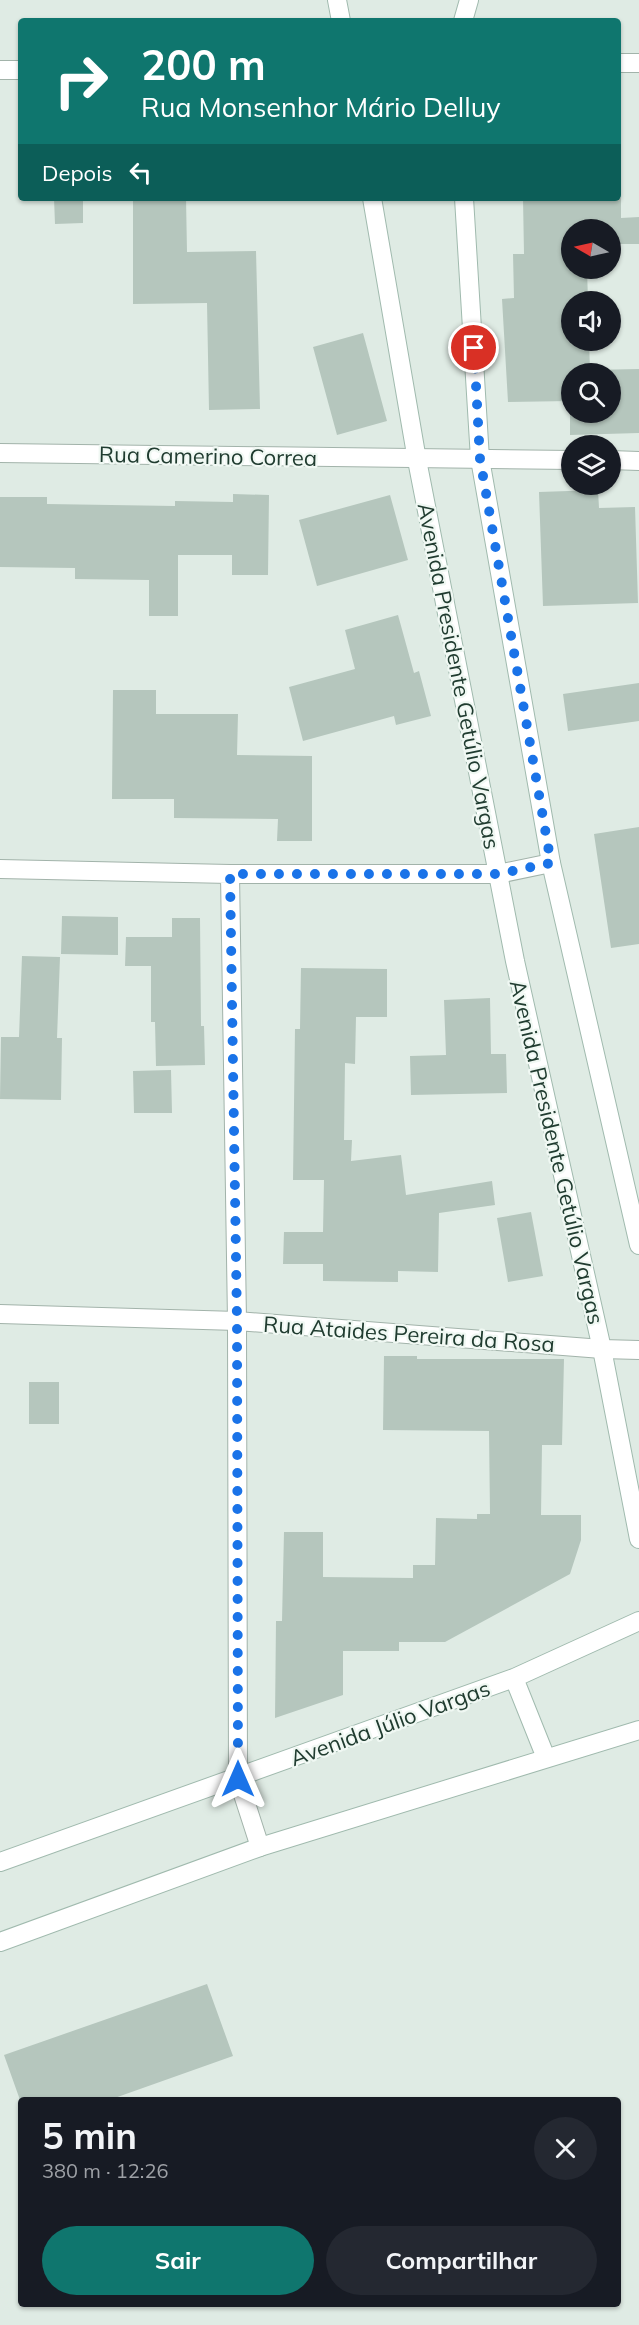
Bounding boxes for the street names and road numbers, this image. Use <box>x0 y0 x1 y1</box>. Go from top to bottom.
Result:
street label: Rua Camerino Correa <box>99 440 317 472</box>
street label: Avenida Presidente Getúlio Vargas <box>412 500 506 852</box>
street label: Avenida Presidente Getúlio Vargas <box>504 977 610 1327</box>
street label: Rua Ataides Pereira da Rosa <box>262 1310 556 1358</box>
street label: Avenida Júlio Vargas <box>286 1674 494 1772</box>

